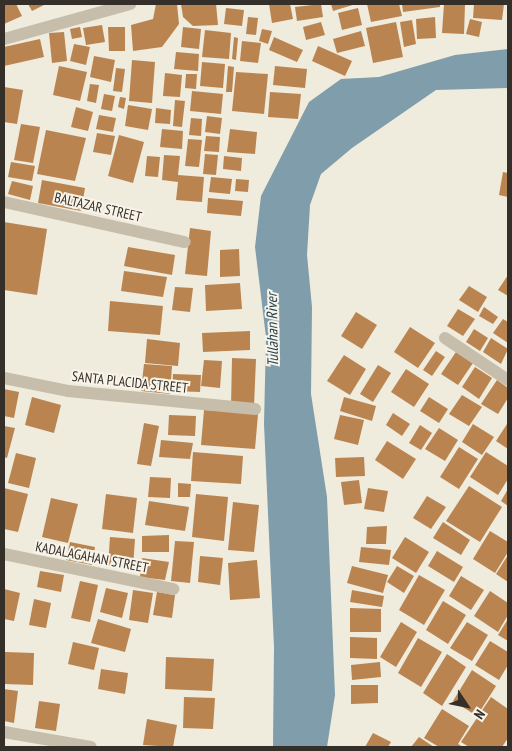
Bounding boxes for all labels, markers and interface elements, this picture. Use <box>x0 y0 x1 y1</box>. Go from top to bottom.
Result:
street label: BALTAZAR STREET <box>53 189 143 225</box>
water label: Tullahan River <box>262 293 282 367</box>
street label: SANTA PLACIDA STREET <box>71 368 189 396</box>
street label: KADALAGAHAN STREET <box>34 538 150 576</box>
north arrow <box>442 681 492 731</box>
text: N <box>470 706 489 723</box>

